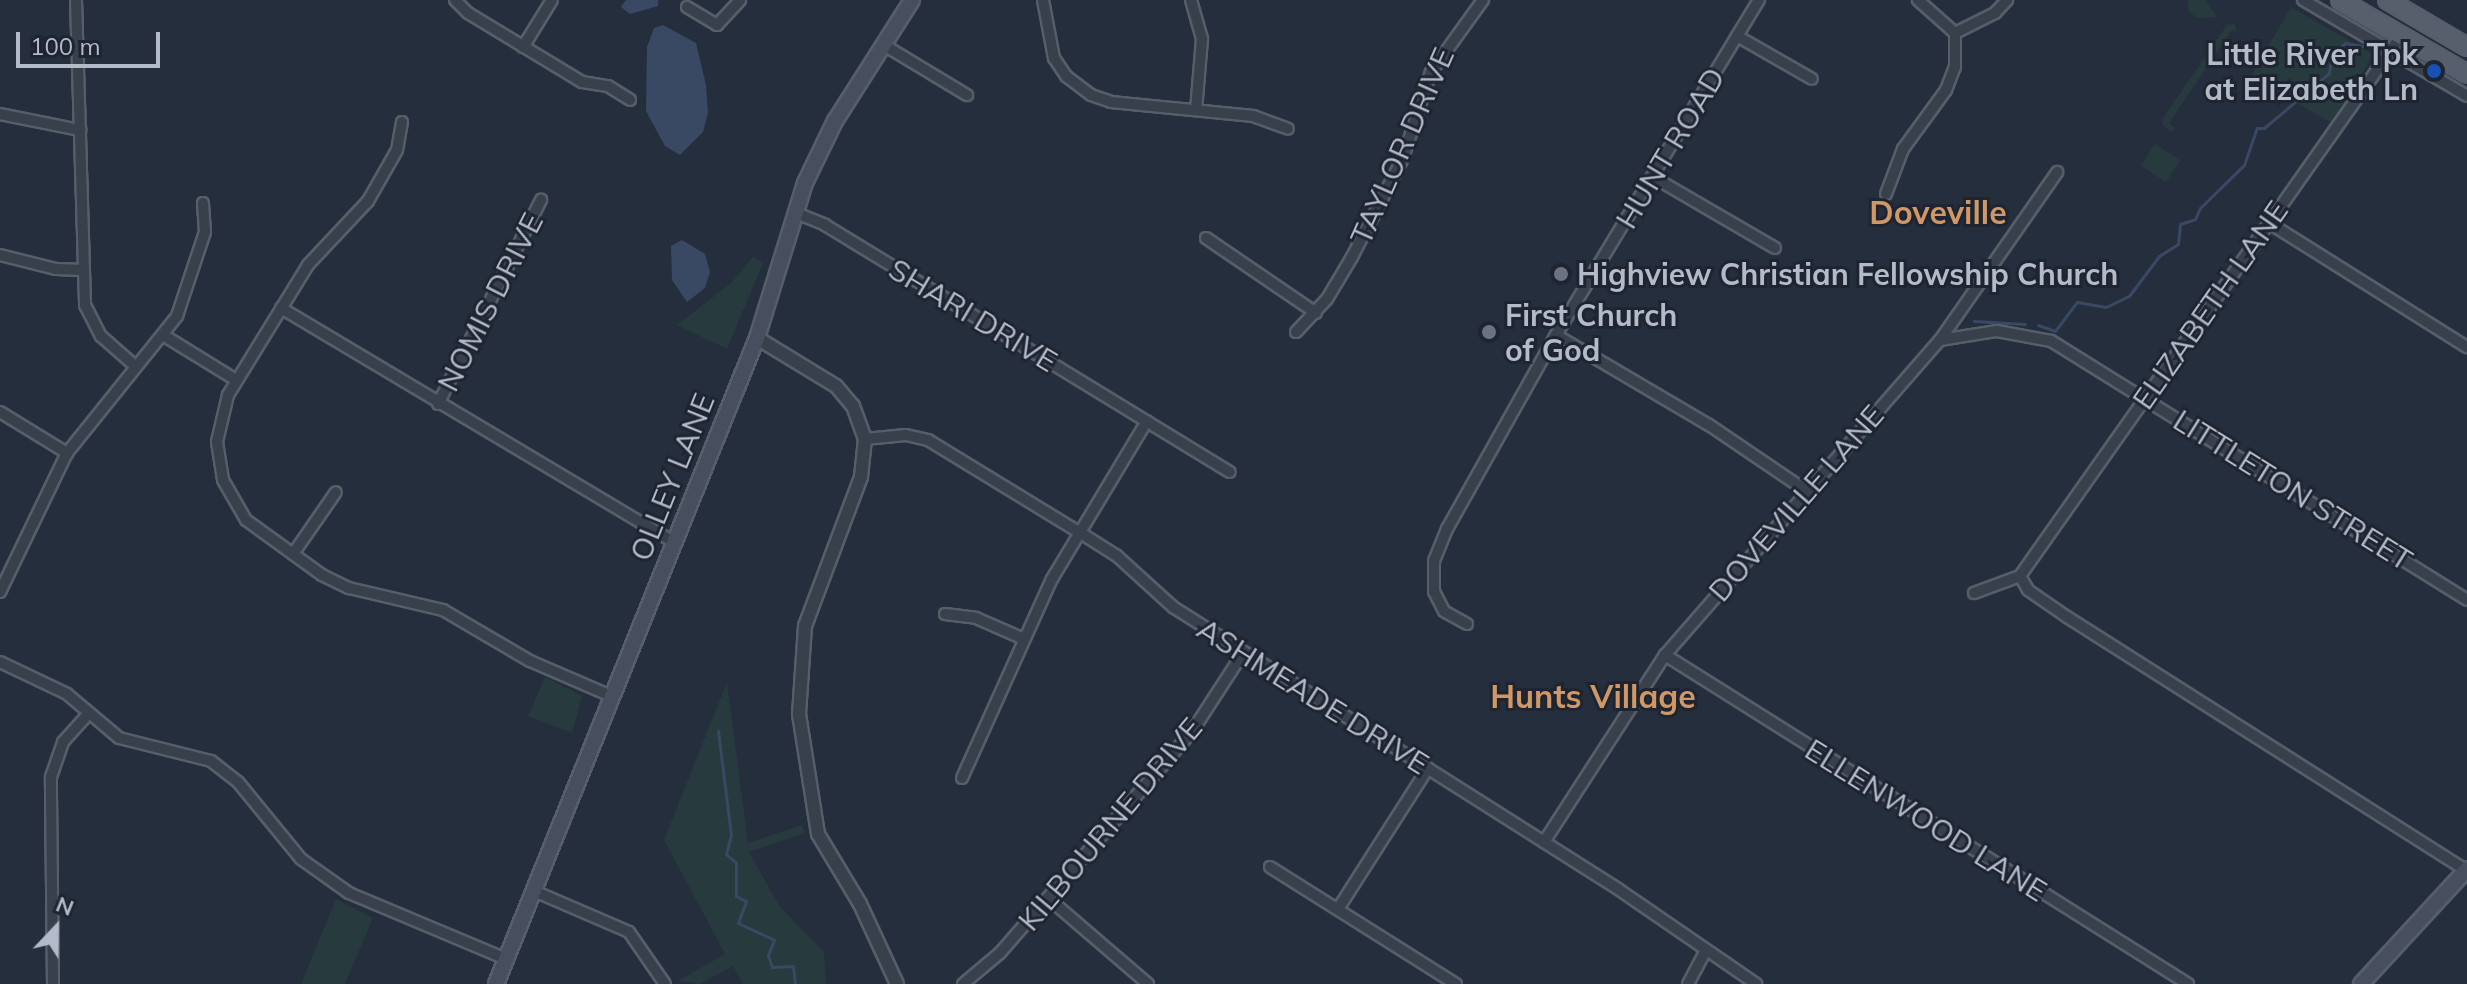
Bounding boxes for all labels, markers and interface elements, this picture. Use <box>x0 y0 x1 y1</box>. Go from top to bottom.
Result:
scale bar <box>20 16 164 66</box>
text: 100 m <box>30 31 101 61</box>
place label: Little River Tpk at Elizabeth Ln <box>2205 36 2418 106</box>
street label: TAYLOR DRIVE <box>1343 42 1461 250</box>
street label: HUNT ROAD <box>1608 61 1732 235</box>
marker: Little River Tpk at Elizabeth Ln <box>2425 62 2443 80</box>
district label: Doveville <box>1869 193 2007 231</box>
street label: ELIZABETH LANE <box>2125 194 2295 416</box>
street label: NOMIS DRIVE <box>430 207 550 397</box>
street label: SHARI DRIVE <box>882 251 1064 379</box>
place label: Highview Christian Fellowship Church <box>1577 256 2118 292</box>
marker: Highview Christian Fellowship Church <box>1552 265 1570 283</box>
place label: First Church of God <box>1505 297 1677 368</box>
marker: First Church of God <box>1480 323 1498 341</box>
street label: OLLEY LANE <box>622 388 722 566</box>
street label: DOVEVILLE LANE <box>1701 398 1891 608</box>
street label: LITTLETON STREET <box>2167 402 2419 578</box>
street label: ASHMEADE DRIVE <box>1191 610 1435 782</box>
district label: Hunts Village <box>1490 677 1696 715</box>
street label: KILBOURNE DRIVE <box>1010 710 1210 938</box>
street label: ELLENWOOD LANE <box>1799 731 2053 909</box>
north arrow <box>16 888 96 968</box>
text: N <box>52 890 78 922</box>

